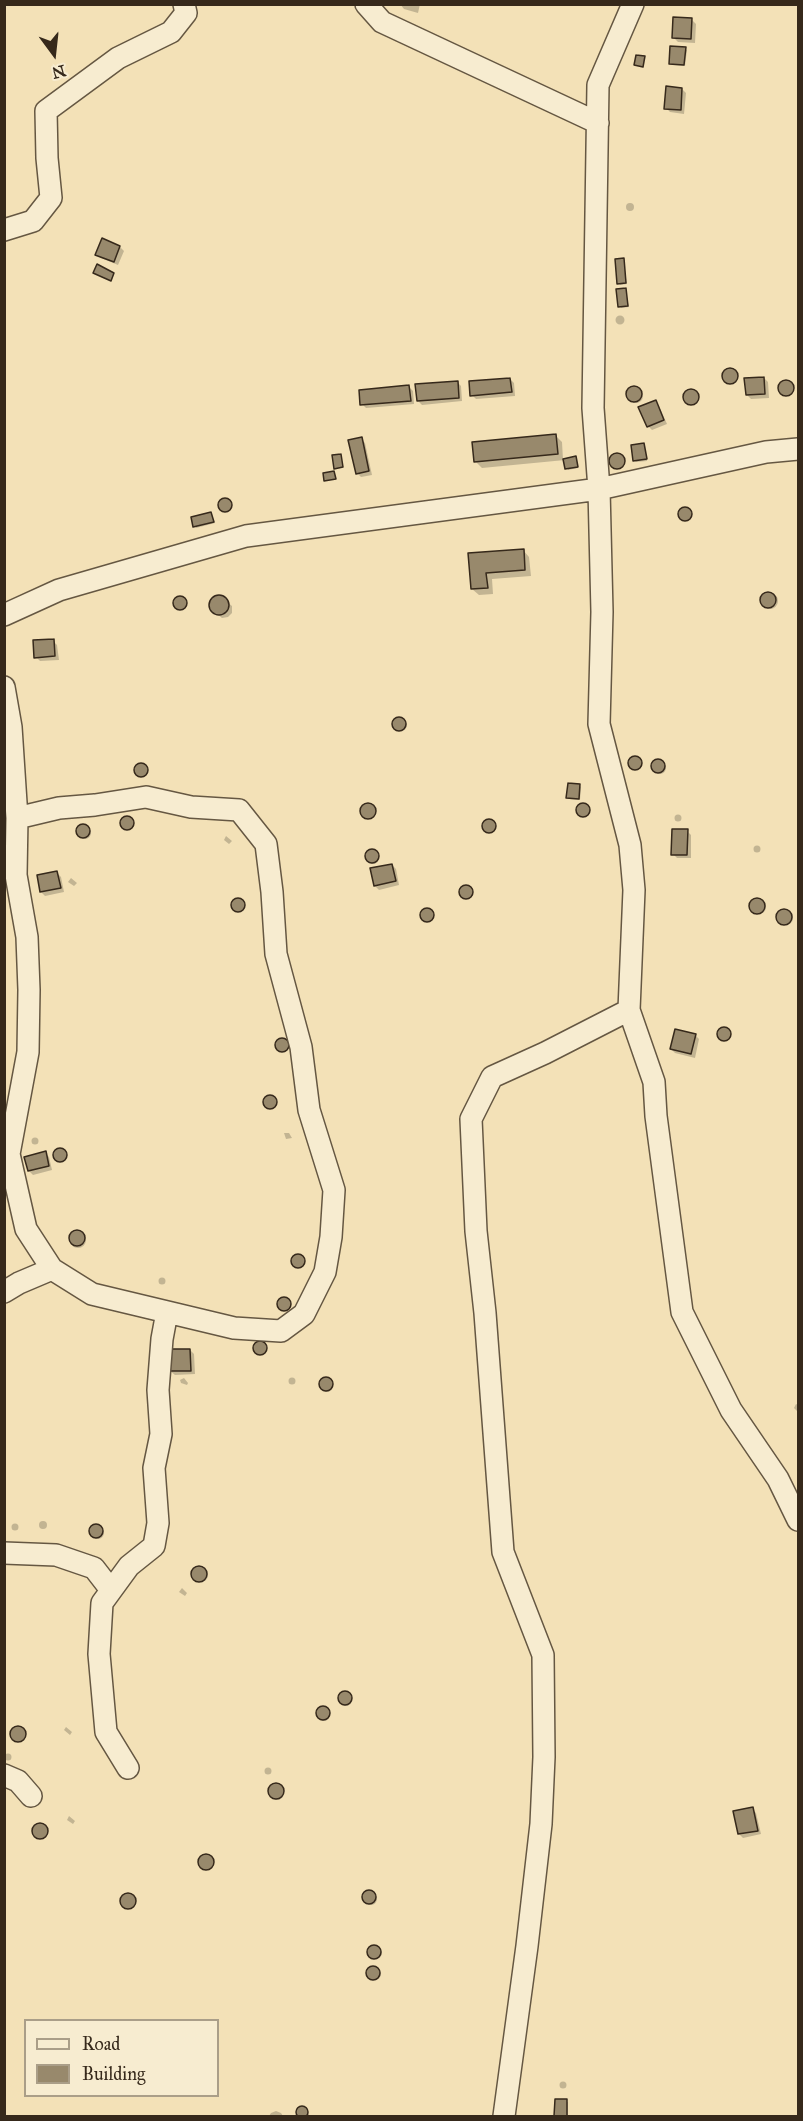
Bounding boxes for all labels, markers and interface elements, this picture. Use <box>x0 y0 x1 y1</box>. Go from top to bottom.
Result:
north arrow <box>24 24 84 84</box>
text: N <box>50 61 68 83</box>
legend <box>24 2019 219 2097</box>
text: Road <box>82 2033 120 2055</box>
text: Building <box>82 2063 145 2085</box>

